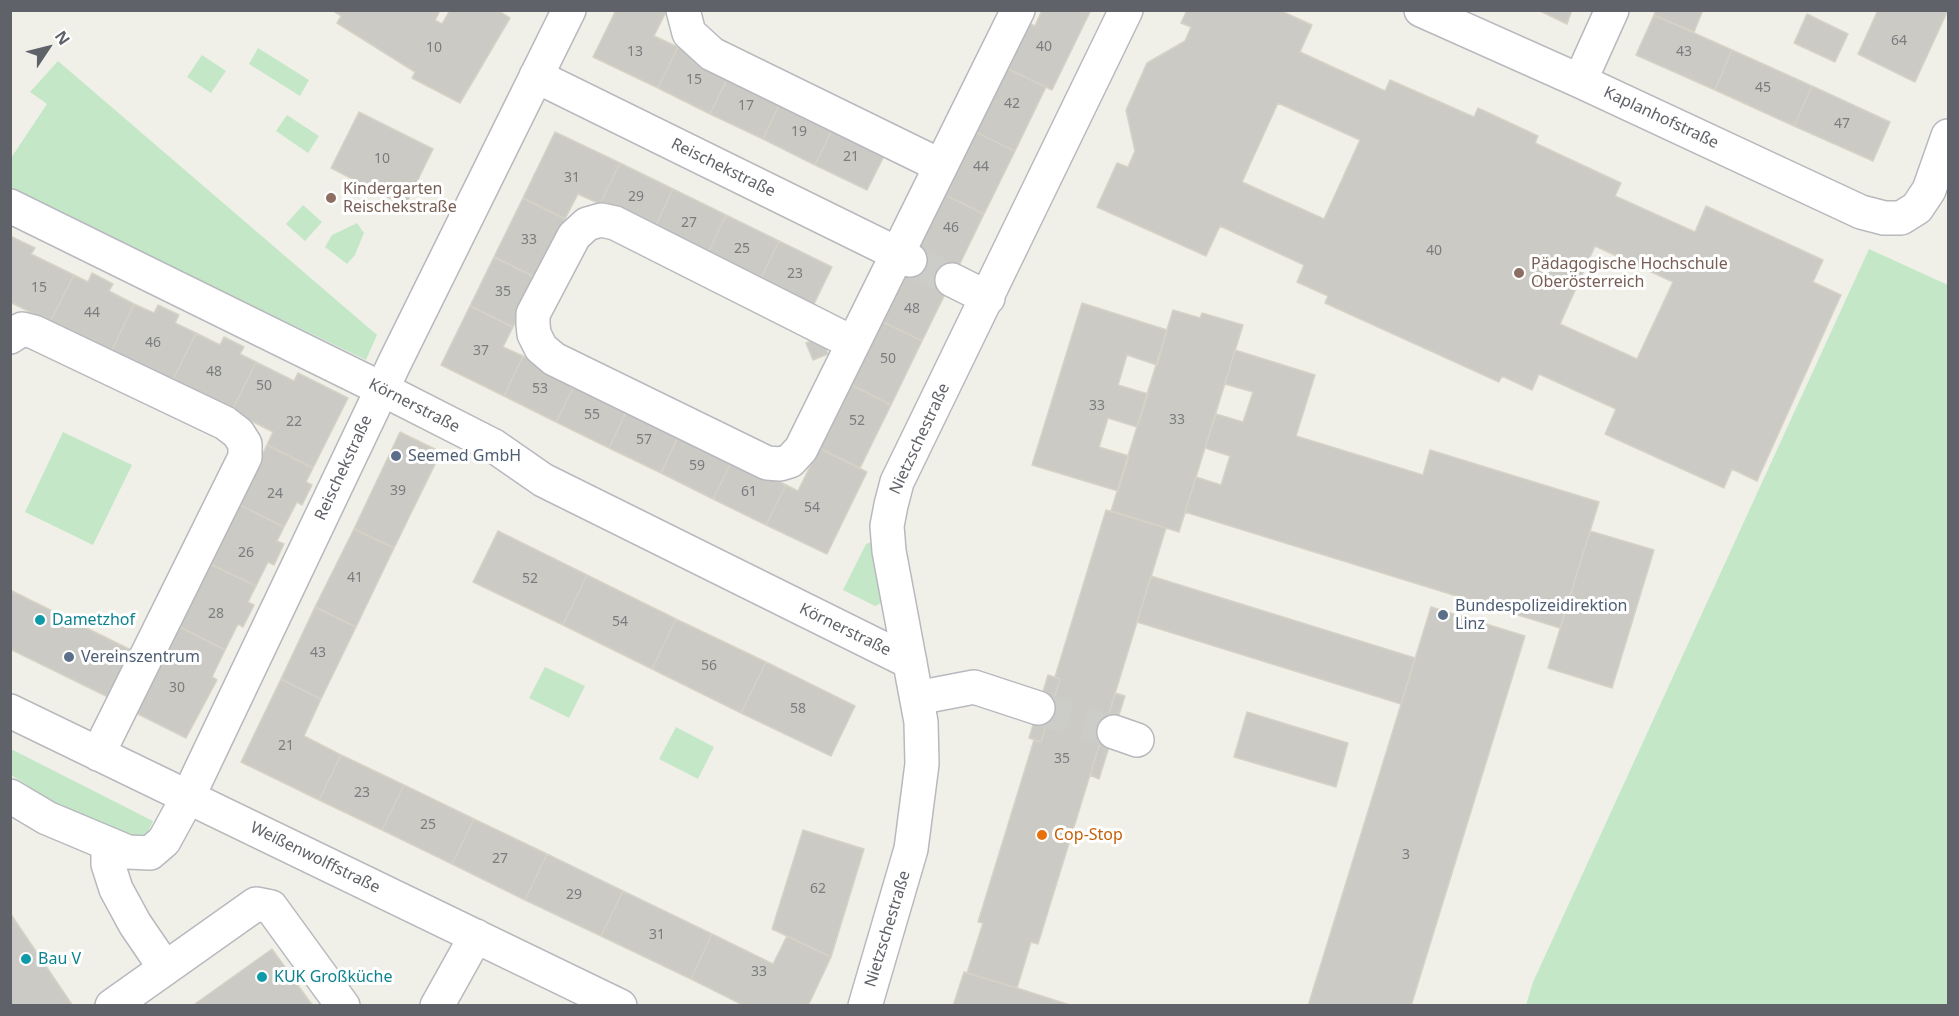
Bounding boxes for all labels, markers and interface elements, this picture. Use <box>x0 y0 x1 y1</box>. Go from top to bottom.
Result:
north arrow <box>18 18 78 78</box>
text: N <box>50 26 75 49</box>
house number: 64 <box>1891 33 1907 49</box>
house number: 40 <box>1036 39 1052 55</box>
house number: 10 <box>426 40 442 56</box>
house number: 13 <box>627 44 643 60</box>
house number: 43 <box>1676 44 1692 60</box>
house number: 15 <box>686 72 702 88</box>
house number: 45 <box>1755 80 1771 96</box>
street label: Kaplanhofstraße <box>1600 83 1722 153</box>
house number: 42 <box>1004 96 1020 112</box>
house number: 17 <box>738 98 754 114</box>
house number: 47 <box>1834 116 1850 132</box>
house number: 19 <box>791 124 807 140</box>
street label: Reischekstraße <box>668 134 778 202</box>
house number: 21 <box>843 149 859 165</box>
house number: 10 <box>374 151 390 167</box>
house number: 44 <box>973 159 989 175</box>
house number: 31 <box>564 170 580 186</box>
place label: Kindergarten Reischekstraße <box>343 179 457 217</box>
house number: 29 <box>628 189 644 205</box>
marker: Kindergarten Reischekstraße <box>324 191 338 205</box>
house number: 27 <box>681 215 697 231</box>
house number: 46 <box>943 220 959 236</box>
house number: 33 <box>521 232 537 248</box>
house number: 25 <box>734 241 750 257</box>
house number: 40 <box>1426 243 1442 259</box>
place label: Pädagogische Hochschule Oberösterreich <box>1531 254 1728 292</box>
house number: 23 <box>787 266 803 282</box>
marker: Pädagogische Hochschule Oberösterreich <box>1512 266 1526 280</box>
house number: 15 <box>31 280 47 296</box>
house number: 35 <box>495 284 511 300</box>
house number: 48 <box>904 301 920 317</box>
house number: 44 <box>84 305 100 321</box>
house number: 46 <box>145 335 161 351</box>
house number: 37 <box>473 343 489 359</box>
house number: 50 <box>880 351 896 367</box>
house number: 48 <box>206 364 222 380</box>
street label: Körnerstraße <box>365 375 463 437</box>
house number: 50 <box>256 378 272 394</box>
street label: Nietzschestraße <box>886 380 954 498</box>
house number: 53 <box>532 381 548 397</box>
house number: 33 <box>1089 398 1105 414</box>
house number: 55 <box>584 407 600 423</box>
street label: Reischekstraße <box>311 412 377 524</box>
house number: 33 <box>1169 412 1185 428</box>
house number: 52 <box>849 413 865 429</box>
house number: 22 <box>286 414 302 430</box>
house number: 57 <box>636 432 652 448</box>
place label: Seemed GmbH <box>408 446 521 466</box>
marker: Seemed GmbH <box>389 449 403 463</box>
house number: 59 <box>689 458 705 474</box>
house number: 39 <box>390 483 406 499</box>
house number: 61 <box>741 484 757 500</box>
house number: 24 <box>267 486 283 502</box>
house number: 54 <box>804 500 820 516</box>
house number: 26 <box>238 545 254 561</box>
house number: 41 <box>347 570 363 586</box>
house number: 52 <box>522 571 538 587</box>
place label: Bundespolizeidirektion Linz <box>1455 596 1627 634</box>
street label: Körnerstraße <box>796 600 894 660</box>
house number: 28 <box>208 606 224 622</box>
marker: Bundespolizeidirektion Linz <box>1436 608 1450 622</box>
place label: Dametzhof <box>52 610 135 630</box>
marker: Dametzhof <box>33 613 47 627</box>
house number: 54 <box>612 614 628 630</box>
house number: 43 <box>310 645 326 661</box>
place label: Vereinszentrum <box>81 647 200 667</box>
marker: Vereinszentrum <box>62 650 76 664</box>
house number: 56 <box>701 658 717 674</box>
house number: 30 <box>169 680 185 696</box>
house number: 58 <box>790 701 806 717</box>
house number: 21 <box>278 738 294 754</box>
house number: 35 <box>1054 751 1070 767</box>
house number: 23 <box>354 785 370 801</box>
house number: 25 <box>420 817 436 833</box>
street label: Weißenwolffstraße <box>247 818 383 898</box>
place label: Cop-Stop <box>1054 825 1123 845</box>
marker: Cop-Stop <box>1035 828 1049 842</box>
house number: 3 <box>1402 847 1410 863</box>
house number: 27 <box>492 851 508 867</box>
street label: Nietzschestraße <box>861 868 915 990</box>
house number: 62 <box>810 881 826 897</box>
house number: 29 <box>566 887 582 903</box>
house number: 31 <box>649 927 665 943</box>
place label: Bau V <box>38 949 81 969</box>
marker: Bau V <box>19 952 33 966</box>
house number: 33 <box>751 964 767 980</box>
place label: KUK Großküche <box>274 967 392 987</box>
marker: KUK Großküche <box>255 970 269 984</box>

